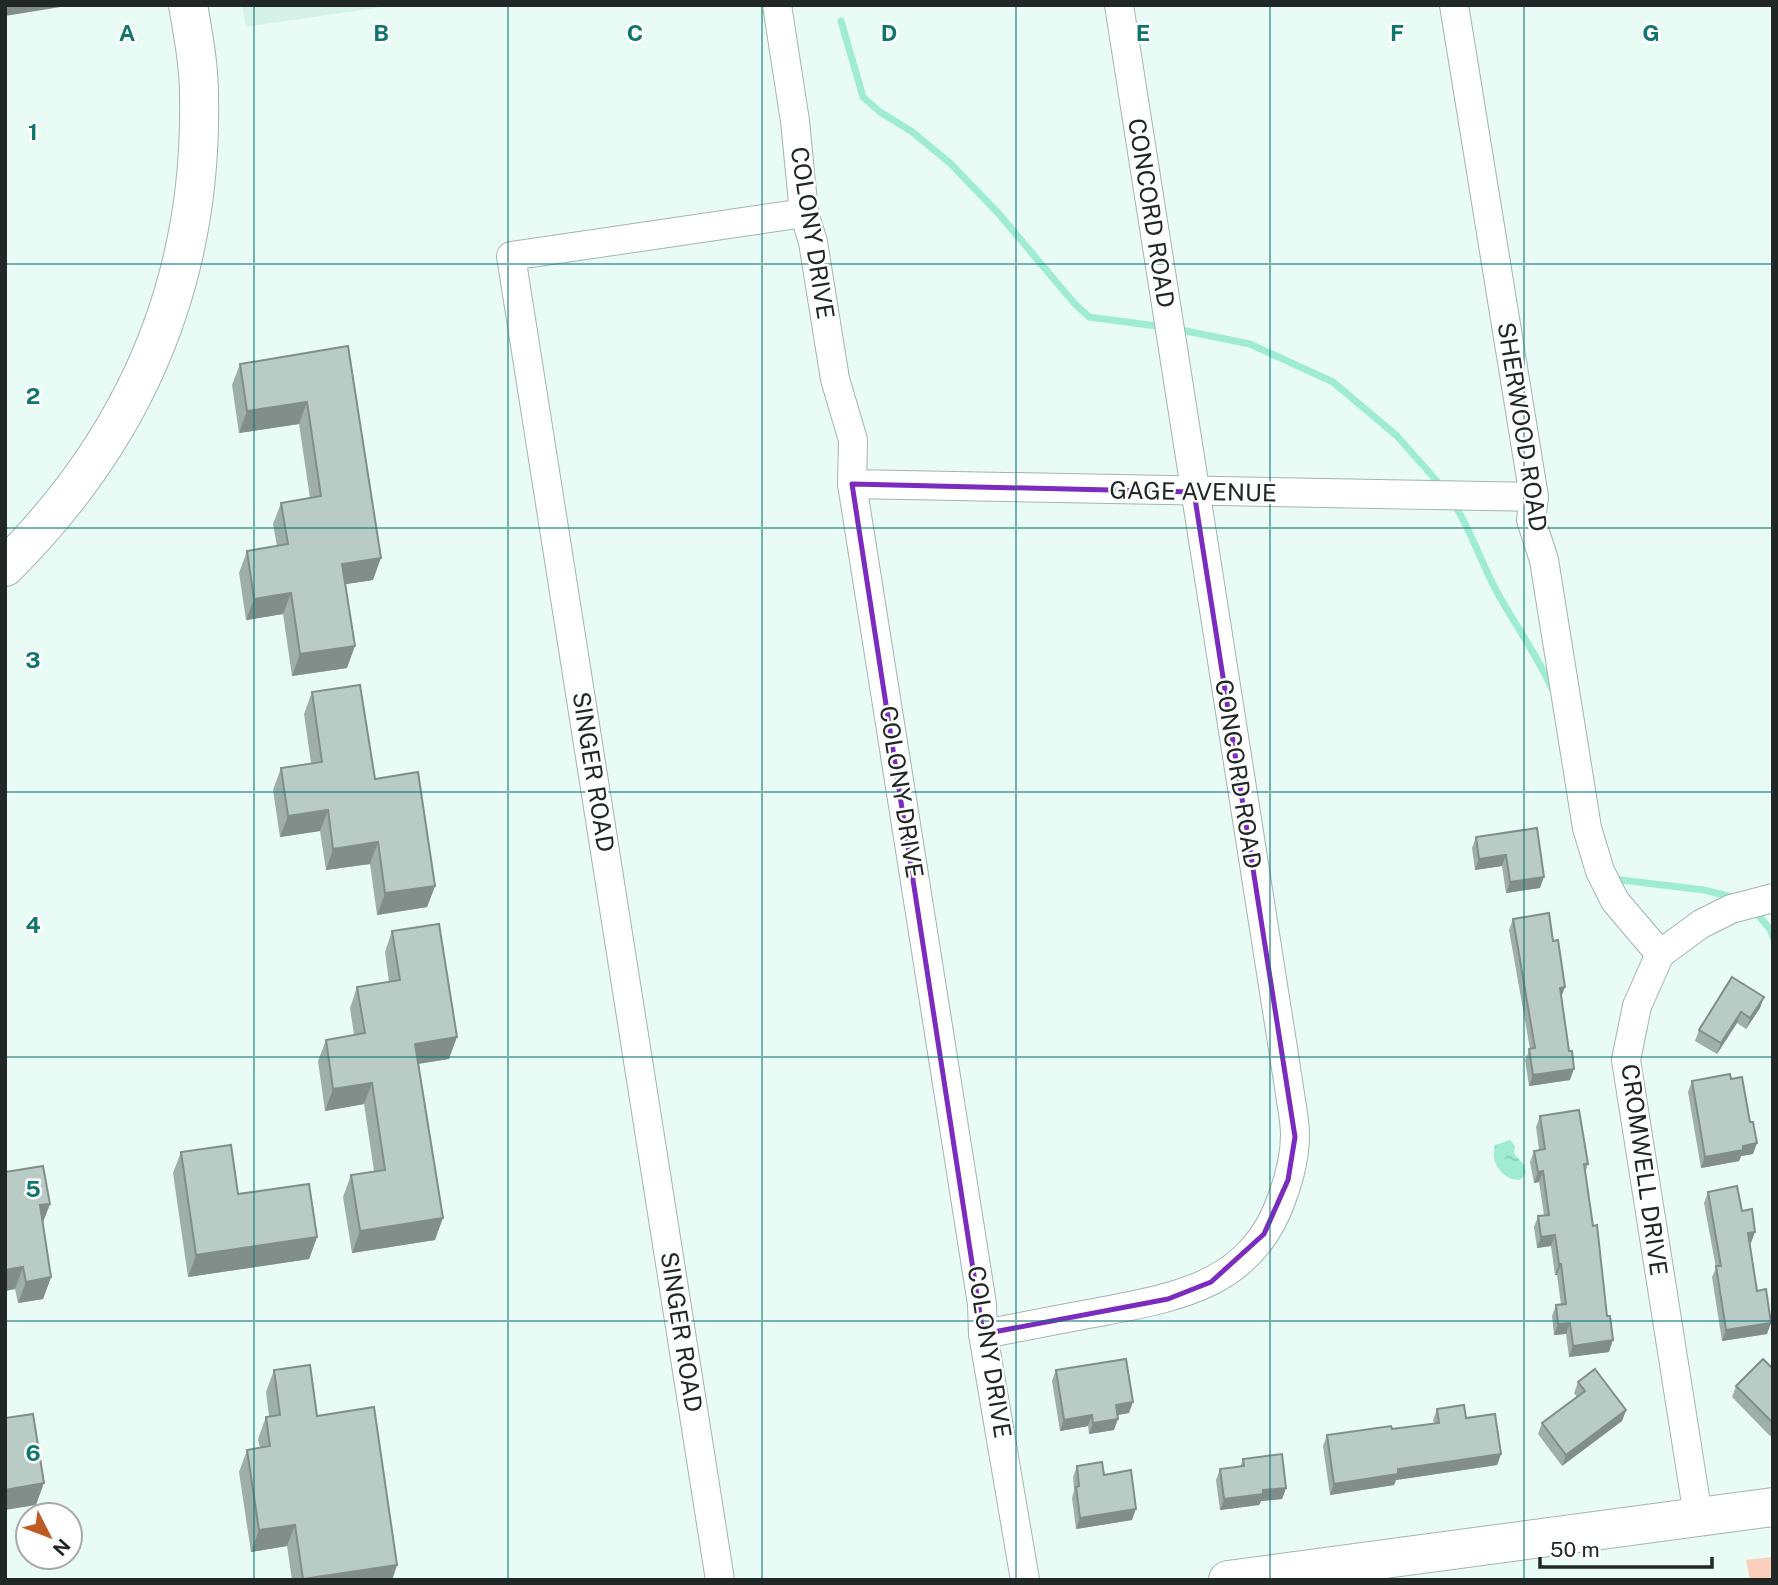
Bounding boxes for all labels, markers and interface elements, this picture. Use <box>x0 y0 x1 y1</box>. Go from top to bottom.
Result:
text: A <box>119 19 136 46</box>
text: B <box>373 19 389 46</box>
text: C <box>627 19 643 46</box>
text: D <box>881 19 897 46</box>
text: E <box>1136 19 1150 46</box>
text: F <box>1390 19 1404 46</box>
text: G <box>1642 19 1660 46</box>
street label: CONCORD ROAD <box>1123 116 1181 310</box>
text: 1 <box>28 118 38 145</box>
street label: COLONY DRIVE <box>786 145 840 321</box>
street label: SHERWOOD ROAD <box>1493 320 1553 534</box>
text: 2 <box>26 382 40 409</box>
street label: GAGE AVENUE <box>1109 476 1277 506</box>
text: 3 <box>25 646 41 673</box>
street label: CONCORD ROAD <box>1210 677 1268 871</box>
street label: SINGER ROAD <box>567 690 620 854</box>
street label: COLONY DRIVE <box>875 704 929 880</box>
text: 4 <box>25 911 41 938</box>
street label: CROMWELL DRIVE <box>1616 1062 1674 1278</box>
text: 5 <box>25 1175 41 1202</box>
street label: SINGER ROAD <box>655 1250 708 1414</box>
street label: COLONY DRIVE <box>963 1264 1017 1440</box>
text: 6 <box>25 1439 41 1466</box>
north arrow <box>14 1501 84 1571</box>
scale bar <box>1540 1526 1712 1570</box>
text: N <box>48 1534 75 1560</box>
text: 50 m <box>1550 1537 1600 1562</box>

